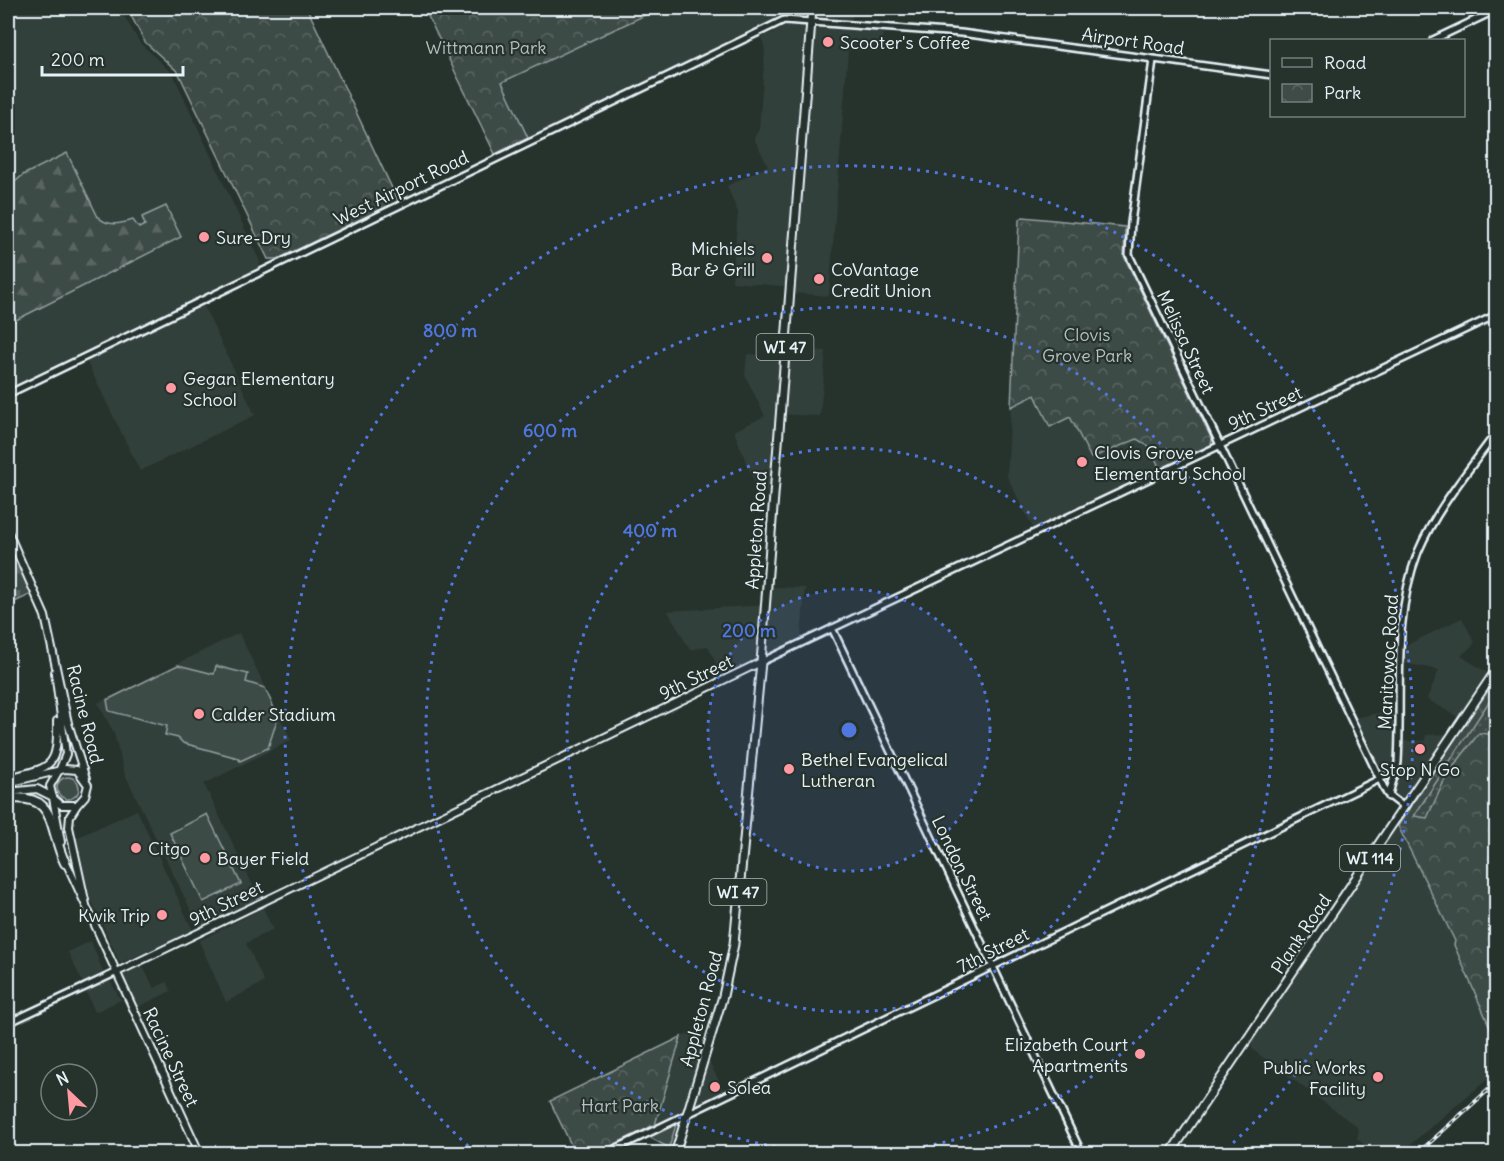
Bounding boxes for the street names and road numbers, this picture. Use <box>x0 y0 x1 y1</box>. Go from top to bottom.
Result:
street label: Airport Road <box>1080 22 1186 60</box>
street label: West Airport Road <box>330 145 473 231</box>
street label: Melissa Street <box>1152 287 1220 397</box>
road number: WI 47 <box>756 334 814 360</box>
street label: 9th Street <box>1224 381 1306 435</box>
street label: Appleton Road <box>740 469 772 590</box>
street label: Manitowoc Road <box>1373 593 1403 730</box>
street label: 9th Street <box>655 649 737 705</box>
street label: Racine Road <box>62 662 109 766</box>
street label: London Street <box>927 812 997 924</box>
road number: WI 114 <box>1340 845 1400 871</box>
street label: 9th Street <box>185 875 267 931</box>
road number: WI 47 <box>710 879 766 905</box>
street label: Plank Road <box>1266 889 1336 978</box>
street label: 7th Street <box>953 922 1033 978</box>
street label: Appleton Road <box>675 948 728 1069</box>
street label: Racine Street <box>138 1004 204 1110</box>

